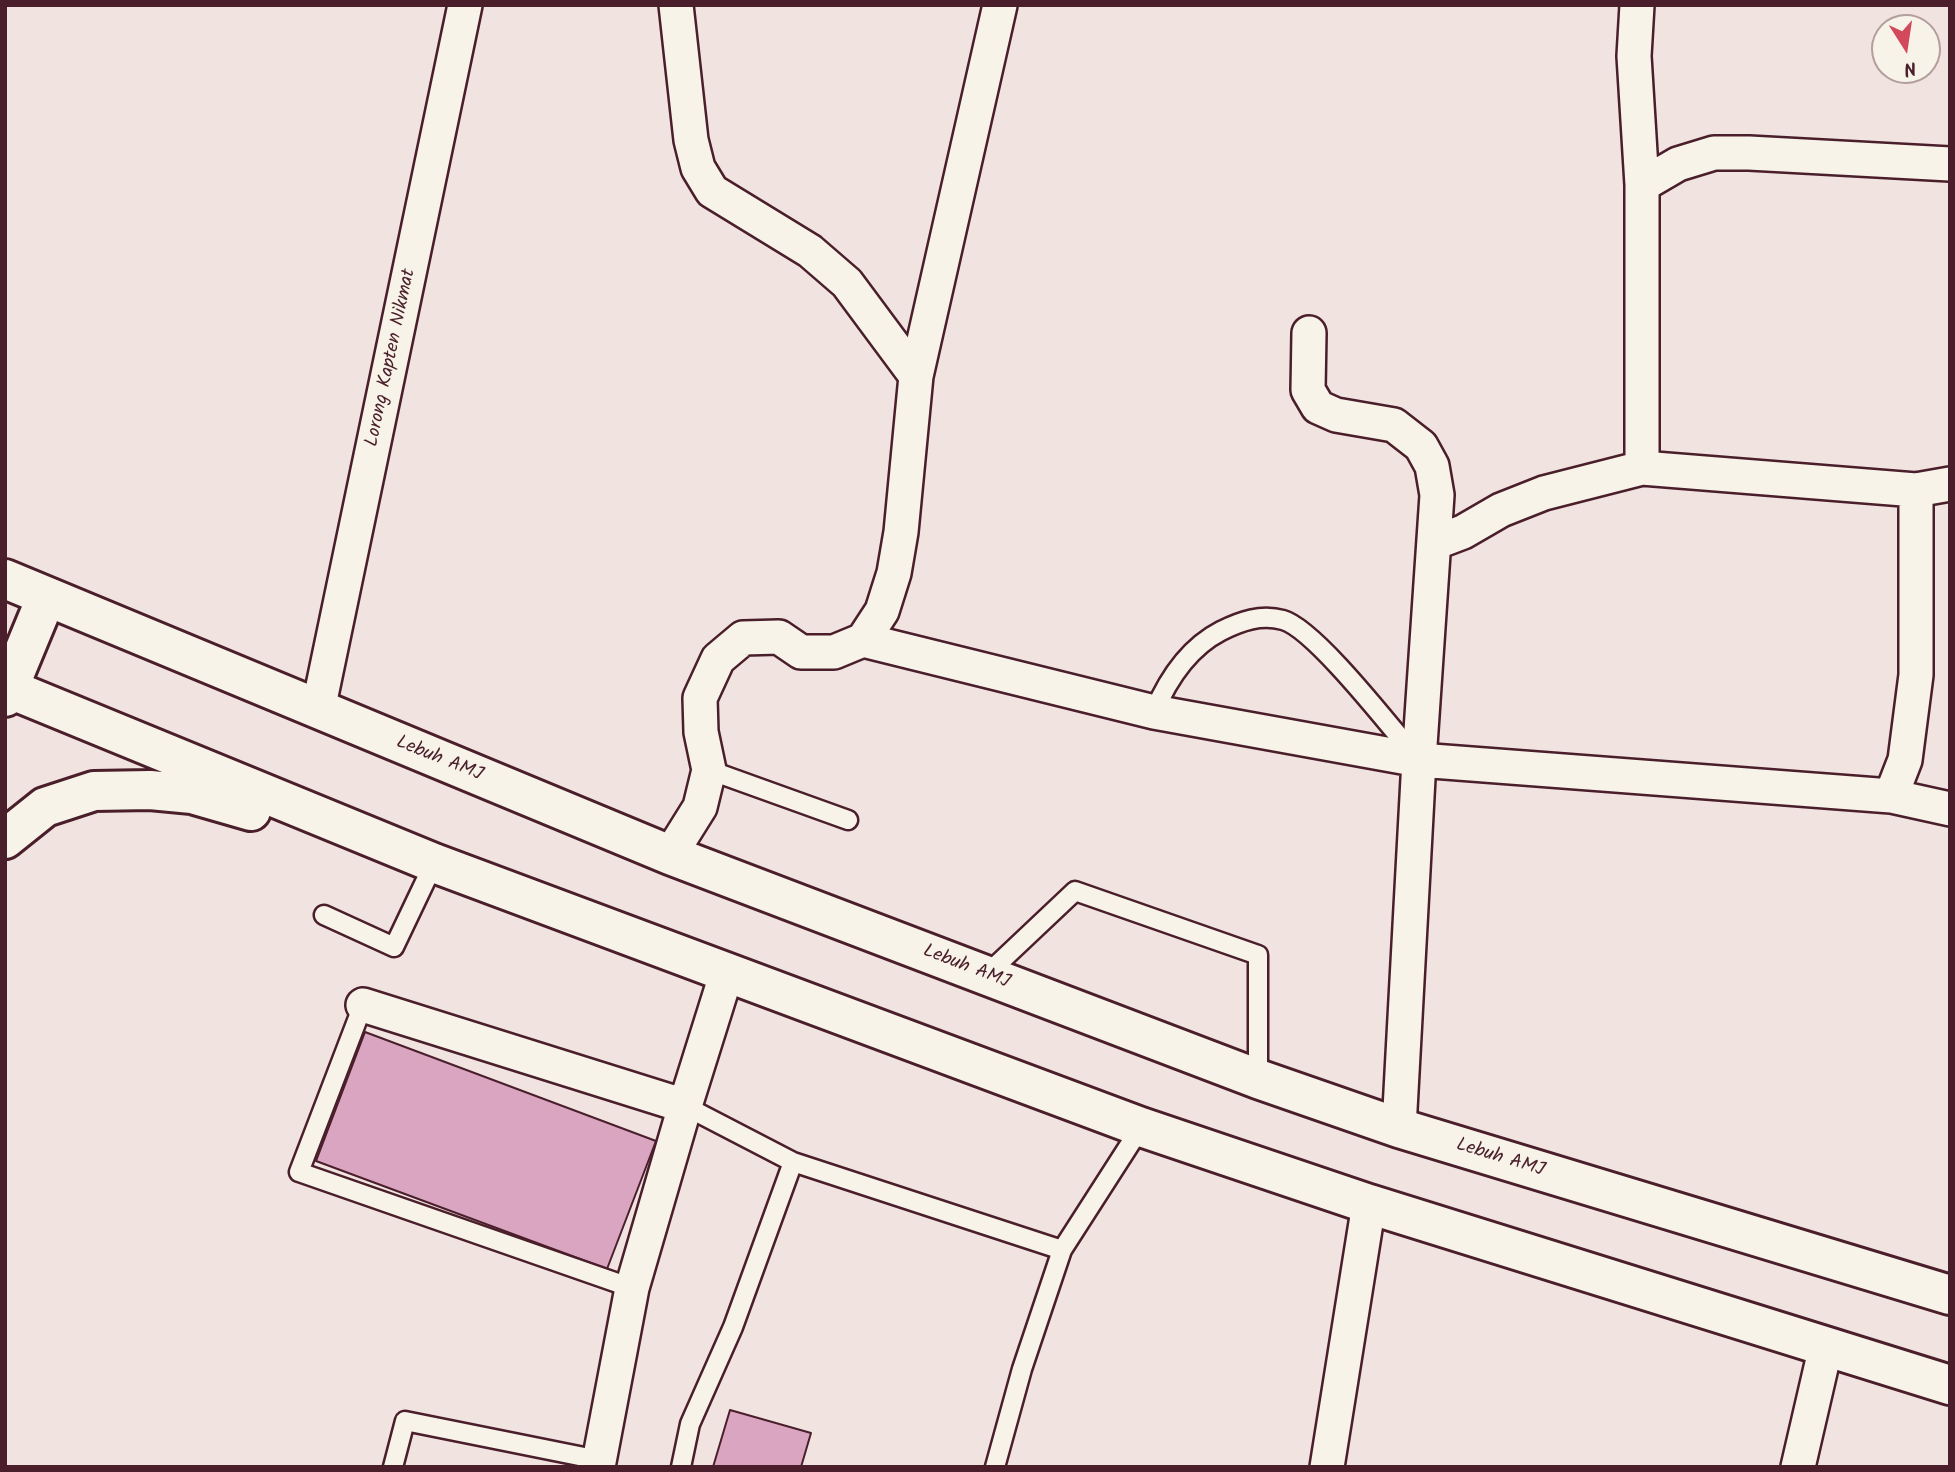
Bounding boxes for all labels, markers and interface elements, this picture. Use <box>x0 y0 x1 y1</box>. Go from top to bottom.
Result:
north arrow <box>1871 14 1941 84</box>
text: N <box>1901 52 1919 84</box>
street label: Lorong Kapten Nikmat <box>362 267 422 449</box>
street label: Lebuh AMJ <box>392 732 486 788</box>
street label: Lebuh AMJ <box>919 941 1013 995</box>
street label: Lebuh AMJ <box>1453 1135 1547 1183</box>

